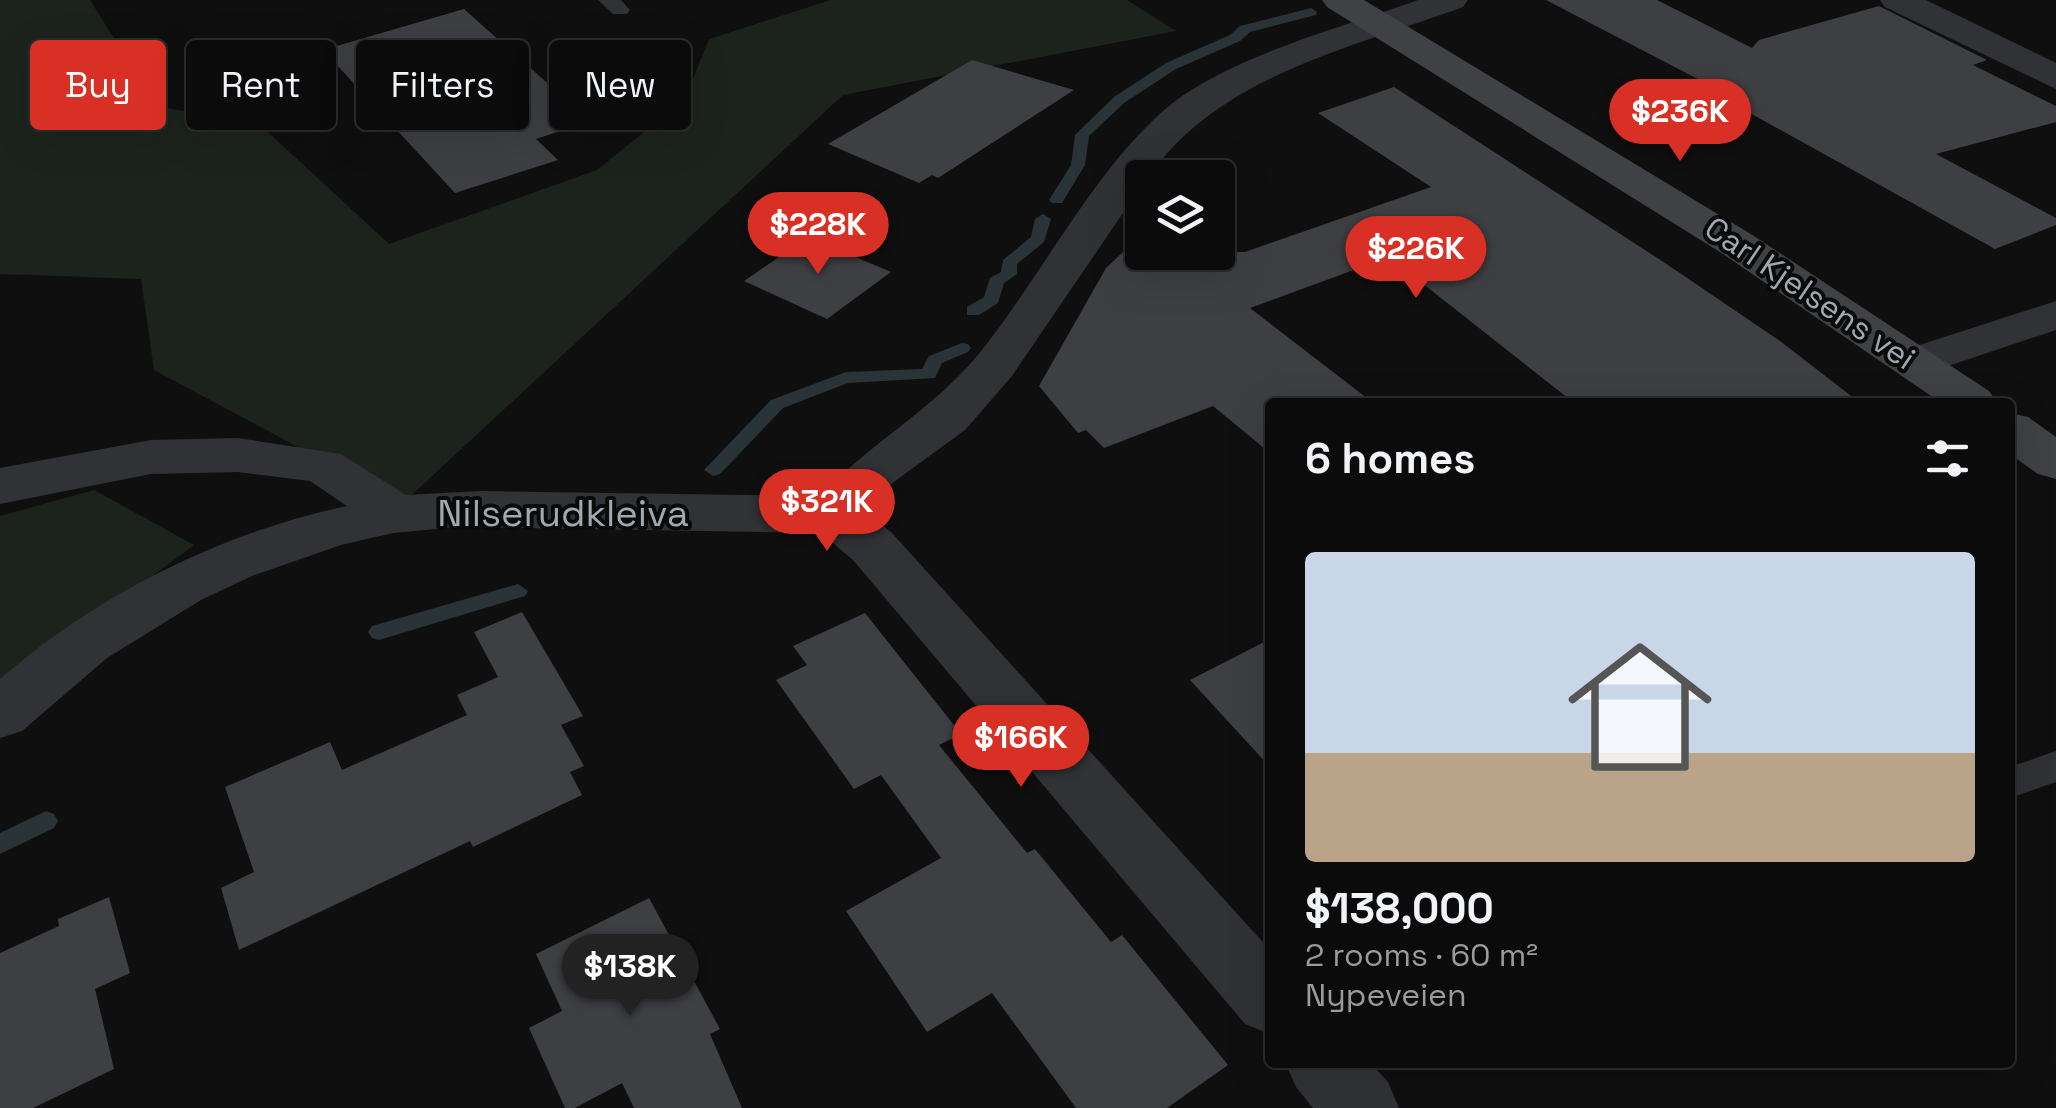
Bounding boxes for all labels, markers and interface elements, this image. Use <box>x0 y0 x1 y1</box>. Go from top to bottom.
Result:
chip: Buy <box>30 40 166 130</box>
chip: Rent <box>186 40 336 130</box>
chip: Filters <box>356 40 529 130</box>
chip: New <box>549 40 691 130</box>
pin: $236K <box>1610 79 1750 164</box>
text: $236K <box>1631 91 1729 131</box>
map controls <box>1125 160 1235 270</box>
button: layers <box>1125 160 1235 270</box>
pin: $228K <box>748 192 888 277</box>
text: $228K <box>770 204 866 244</box>
street label: Carl Kjelsens vei <box>1697 208 1923 378</box>
pin: $226K <box>1346 216 1486 301</box>
text: $226K <box>1367 228 1465 268</box>
icon: filters <box>1920 431 1975 486</box>
text: 6 homes <box>1305 432 1475 485</box>
pin: $321K <box>757 469 897 554</box>
text: $321K <box>781 481 873 521</box>
street label: Nilserudkleiva <box>437 489 689 537</box>
icon: home <box>1550 617 1730 797</box>
pin: $166K <box>951 705 1091 790</box>
text: $166K <box>974 717 1068 757</box>
text: $138,000 <box>1305 882 1494 935</box>
pin: $138K <box>560 934 700 1019</box>
text: 2 rooms · 60 m² <box>1305 935 1538 975</box>
text: $138K <box>584 946 676 986</box>
text: Nypeveien <box>1305 975 1467 1015</box>

